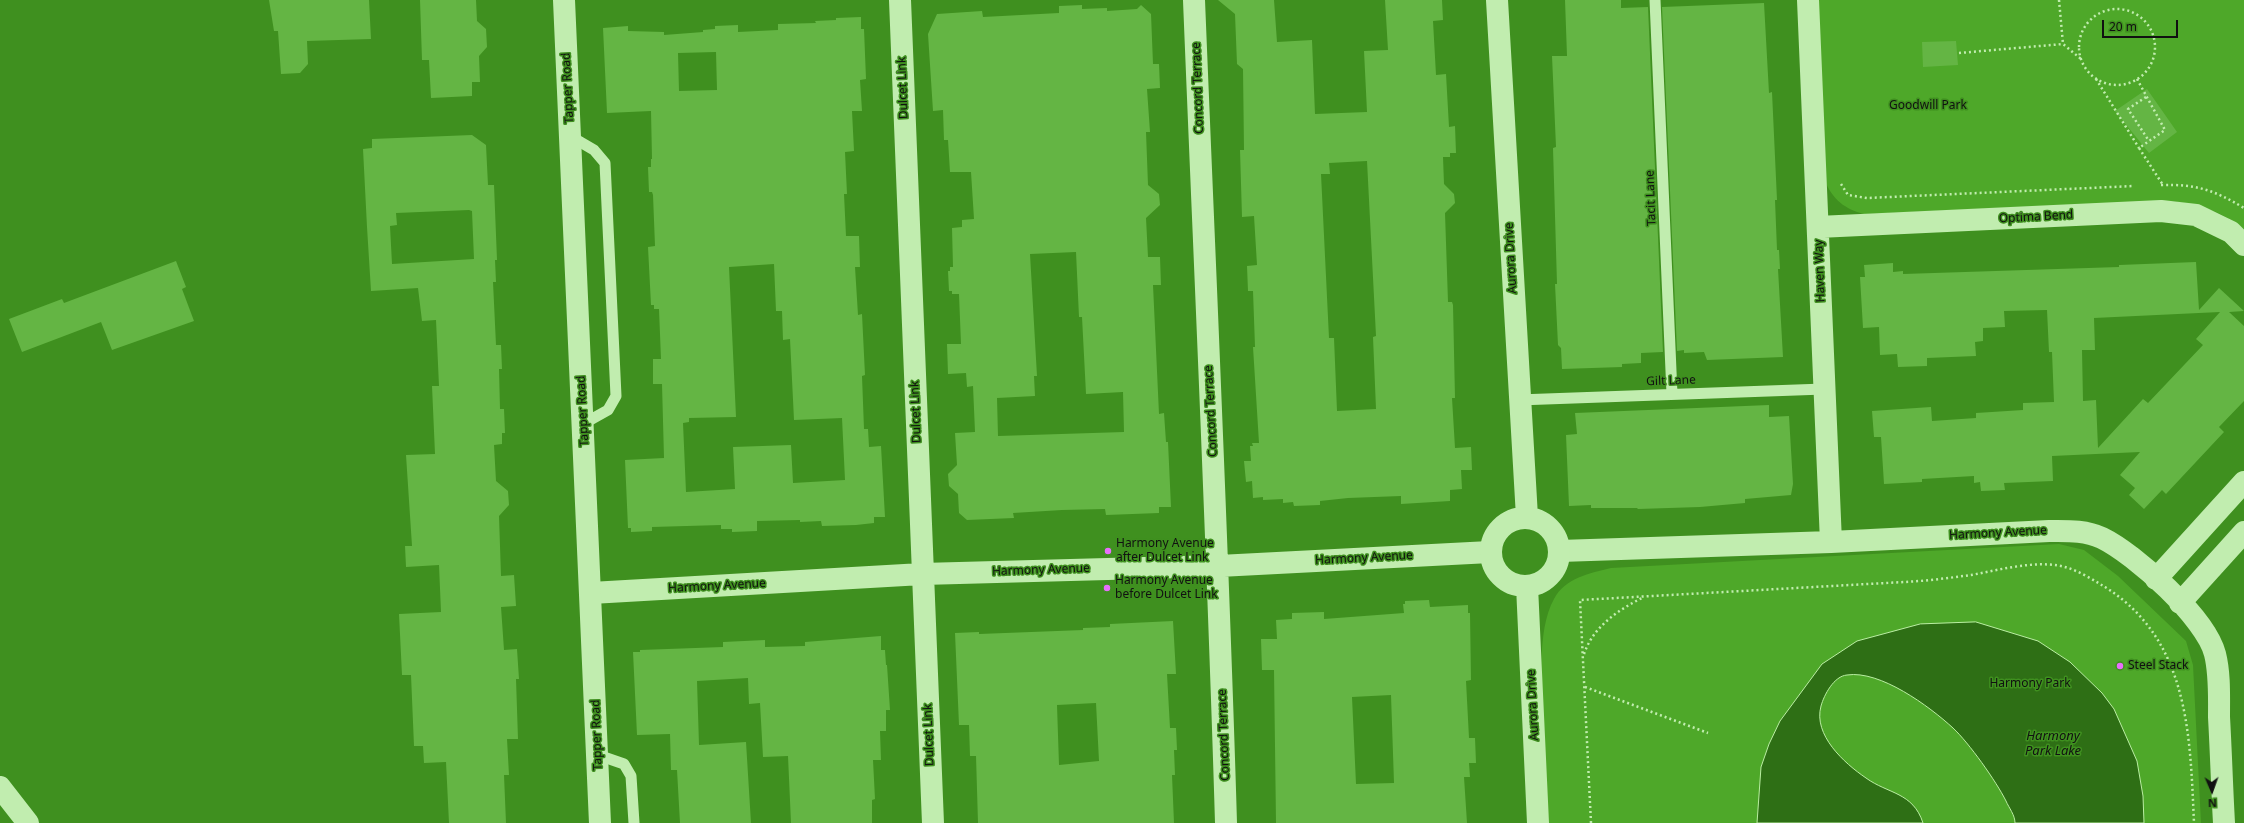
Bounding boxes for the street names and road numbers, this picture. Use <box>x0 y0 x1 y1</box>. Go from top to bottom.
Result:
street label: Concord Terrace <box>1189 42 1207 134</box>
street label: Tapper Road <box>559 52 577 124</box>
street label: Dulcet Link <box>895 57 911 119</box>
street label: Tacit Lane <box>1643 170 1659 226</box>
street label: Optima Bend <box>1998 208 2074 226</box>
street label: Aurora Drive <box>1502 222 1520 294</box>
street label: Haven Way <box>1812 239 1828 303</box>
street label: Concord Terrace <box>1201 365 1221 457</box>
street label: Gilt Lane <box>1646 373 1696 389</box>
street label: Tapper Road <box>574 375 592 447</box>
street label: Dulcet Link <box>908 381 924 443</box>
street label: Harmony Avenue <box>1949 523 2047 543</box>
street label: Harmony Avenue <box>1315 548 1413 568</box>
street label: Harmony Avenue <box>992 561 1090 579</box>
street label: Harmony Avenue <box>668 576 766 596</box>
street label: Aurora Drive <box>1524 669 1542 741</box>
street label: Concord Terrace <box>1215 689 1233 781</box>
street label: Tapper Road <box>589 699 605 771</box>
street label: Dulcet Link <box>921 704 937 766</box>

